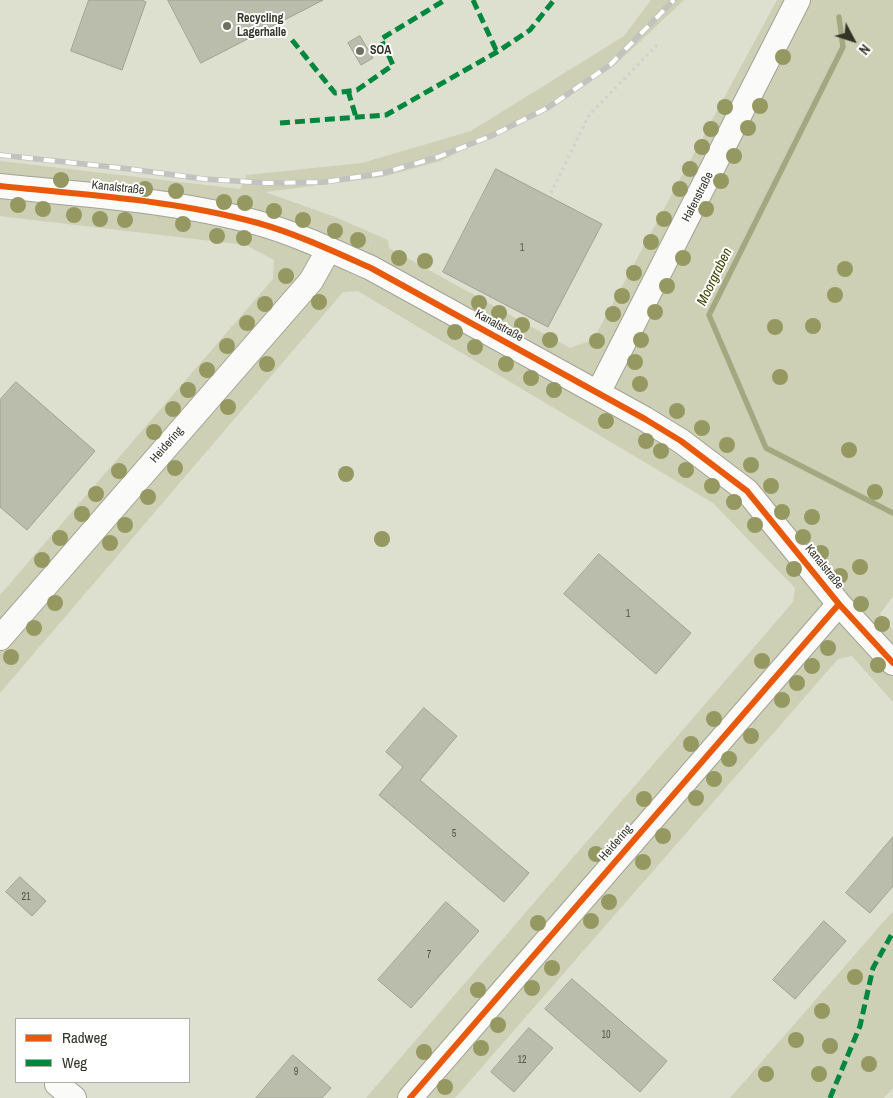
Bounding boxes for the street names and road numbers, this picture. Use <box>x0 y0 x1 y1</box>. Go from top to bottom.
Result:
street label: Hafenstraße <box>679 170 717 224</box>
street label: Kanalstraße <box>91 178 145 198</box>
street label: Kanalstraße <box>472 307 526 345</box>
street label: Heidering <box>147 424 187 466</box>
street label: Kanalstraße <box>802 542 846 592</box>
street label: Heidering <box>596 822 636 864</box>

